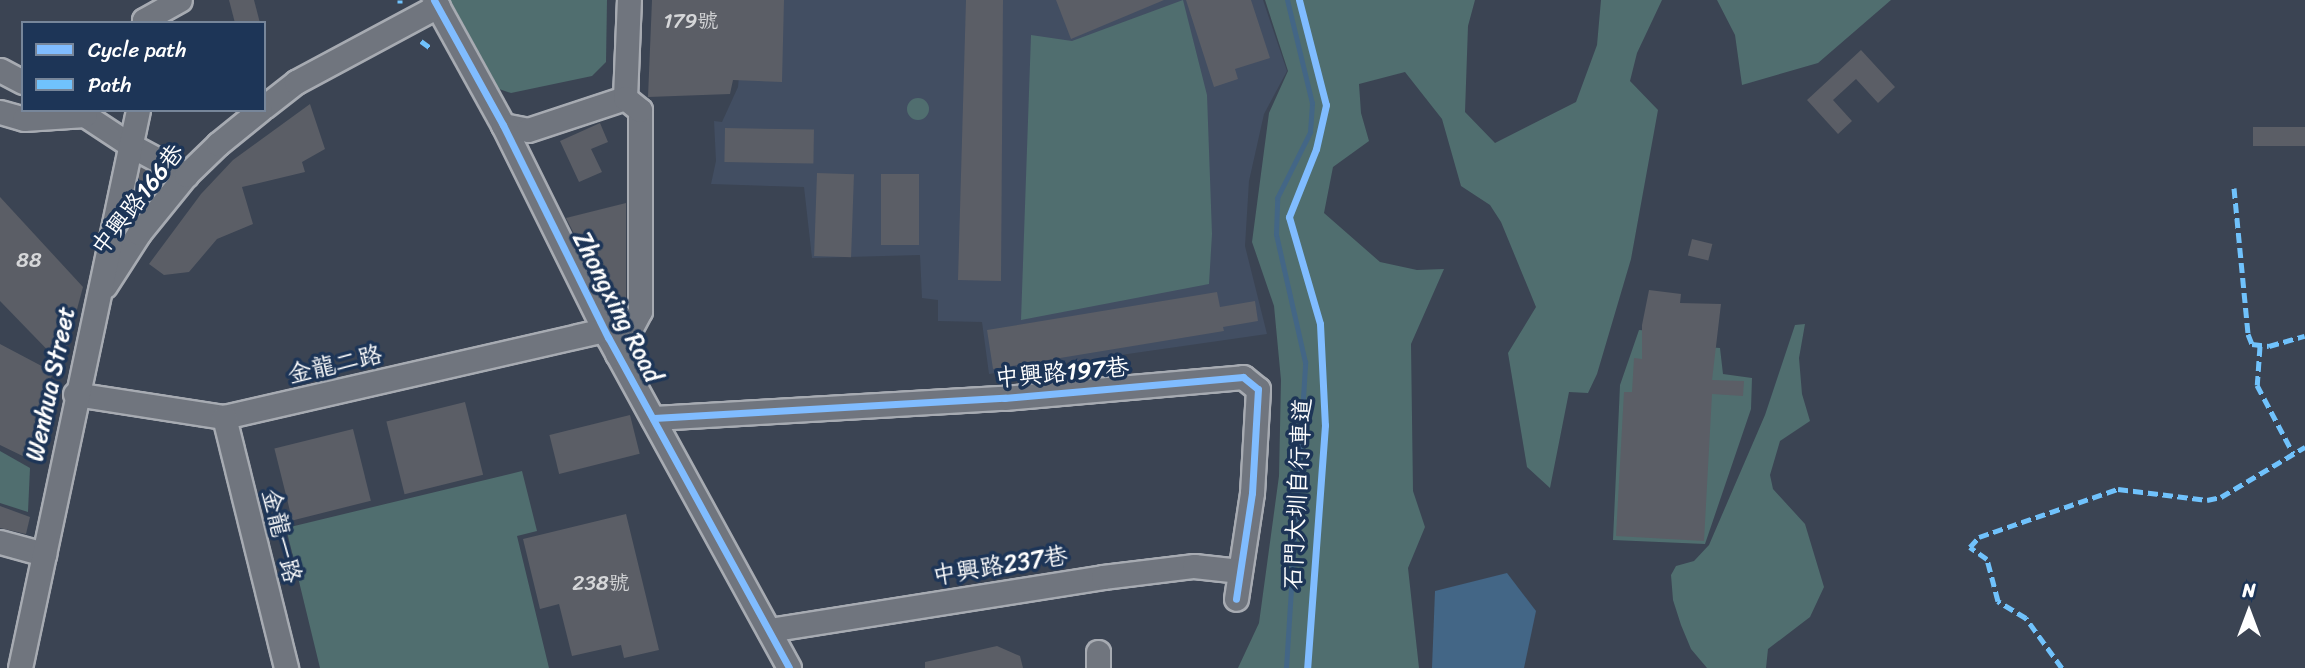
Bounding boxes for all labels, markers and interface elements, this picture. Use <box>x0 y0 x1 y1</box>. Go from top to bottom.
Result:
house number: 179號 <box>664 8 718 34</box>
legend <box>21 21 266 112</box>
text: Cycle path <box>88 31 187 69</box>
text: Path <box>88 66 131 104</box>
street label: 中興路166巷 <box>86 139 190 261</box>
street label: Zhongxing Road <box>567 227 667 387</box>
house number: 88 <box>16 247 42 273</box>
street label: Wenhua Street <box>21 304 81 464</box>
street label: 金龍二路 <box>285 340 385 390</box>
street label: 中興路197巷 <box>994 353 1130 393</box>
street label: 石門大圳自行車道 <box>1279 397 1317 591</box>
street label: 金龍一路 <box>255 486 307 586</box>
street label: 中興路237巷 <box>930 541 1070 591</box>
house number: 238號 <box>572 570 630 596</box>
text: N <box>2242 574 2256 607</box>
north arrow <box>2214 577 2284 647</box>

